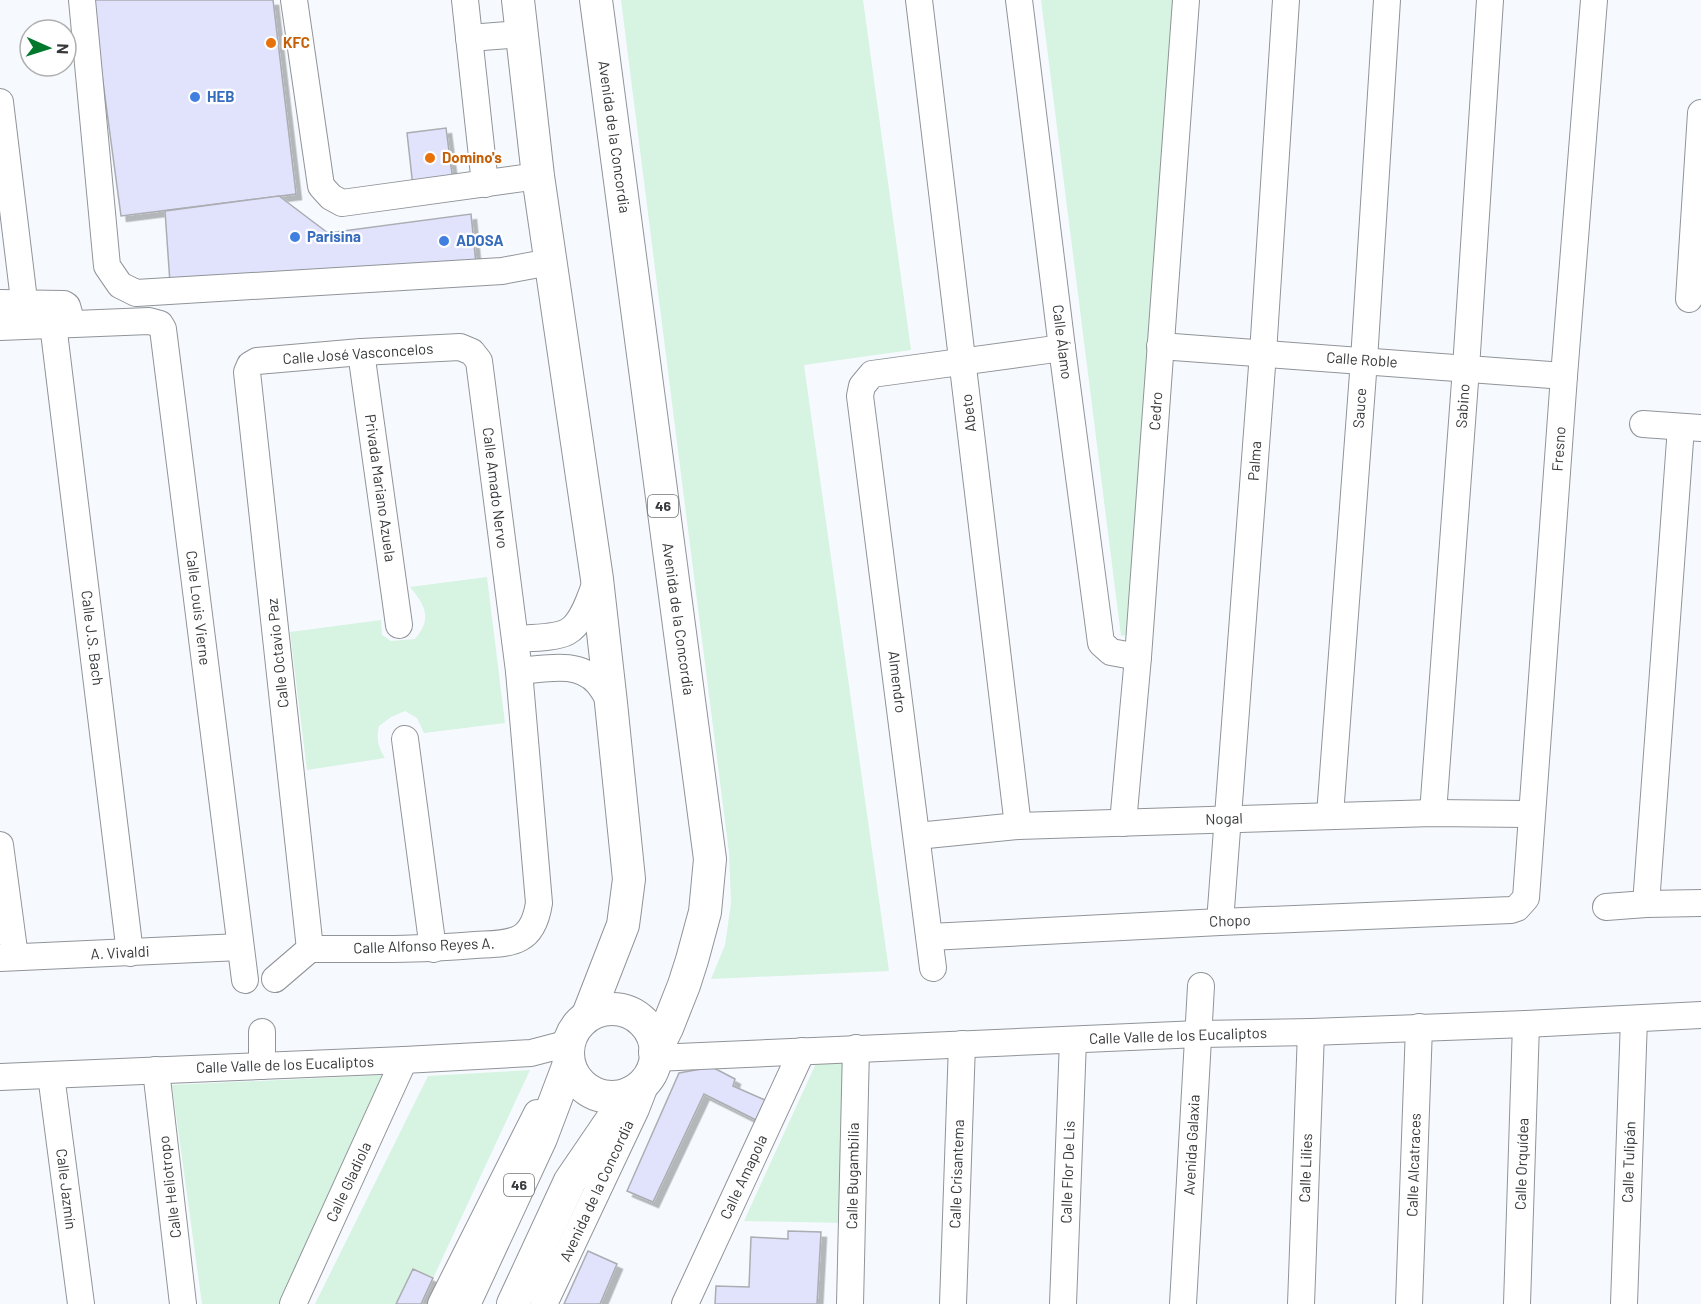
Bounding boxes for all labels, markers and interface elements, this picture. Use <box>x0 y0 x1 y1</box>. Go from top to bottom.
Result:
north arrow <box>18 18 78 78</box>
place label: KFC <box>283 33 310 51</box>
marker: KFC <box>264 36 278 50</box>
text: N <box>54 43 73 55</box>
street label: Avenida de la Concordia <box>595 59 635 214</box>
place label: HEB <box>207 87 234 105</box>
marker: HEB <box>188 90 202 104</box>
place label: Domino's <box>442 148 502 166</box>
marker: Domino's <box>423 151 437 165</box>
place label: Parisina <box>307 227 361 245</box>
marker: Parisina <box>288 230 302 244</box>
place label: ADOSA <box>456 231 504 249</box>
marker: ADOSA <box>437 234 451 248</box>
street label: Calle Álamo <box>1049 303 1077 380</box>
street label: Calle José Vasconcelos <box>282 339 434 367</box>
street label: Calle Roble <box>1326 348 1398 370</box>
street label: Sabino <box>1451 383 1473 429</box>
street label: Sauce <box>1349 387 1369 429</box>
street label: Cedro <box>1145 391 1165 431</box>
street label: Abeto <box>957 393 979 433</box>
street label: Privada Mariano Azuela <box>362 413 400 563</box>
street label: Calle Amado Nervo <box>480 426 512 550</box>
street label: Fresno <box>1547 426 1569 472</box>
street label: Palma <box>1244 440 1264 482</box>
road number: 46 <box>648 495 678 517</box>
street label: Avenida de la Concordia <box>659 541 699 696</box>
street label: Calle Louis Vierne <box>183 549 215 666</box>
street label: Calle J.S. Bach <box>78 589 108 687</box>
street label: Calle Octavio Paz <box>262 597 292 709</box>
street label: Almendro <box>885 650 911 714</box>
street label: Nogal <box>1205 808 1243 828</box>
street label: Chopo <box>1209 910 1251 930</box>
street label: Calle Alfonso Reyes A. <box>353 934 495 956</box>
street label: A. Vivaldi <box>90 941 150 963</box>
street label: Calle Valle de los Eucaliptos <box>1089 1023 1267 1047</box>
street label: Calle Valle de los Eucaliptos <box>196 1052 374 1076</box>
street label: Avenida Galaxia <box>1179 1094 1203 1196</box>
street label: Calle Alcatraces <box>1402 1113 1424 1217</box>
street label: Avenida de la Concordia <box>555 1117 637 1264</box>
street label: Calle Orquídea <box>1510 1117 1532 1210</box>
street label: Calle Crisantema <box>945 1119 967 1229</box>
street label: Calle Flor De Lis <box>1056 1120 1078 1224</box>
street label: Calle Tulipán <box>1618 1121 1638 1203</box>
street label: Calle Bugambilia <box>842 1122 862 1230</box>
street label: Calle Amapola <box>716 1131 771 1222</box>
street label: Calle Lilies <box>1295 1133 1315 1203</box>
street label: Calle Heliotropo <box>154 1135 184 1239</box>
street label: Calle Gladiola <box>322 1139 374 1224</box>
street label: Calle Jazmín <box>53 1147 81 1230</box>
road number: 46 <box>504 1174 534 1196</box>

